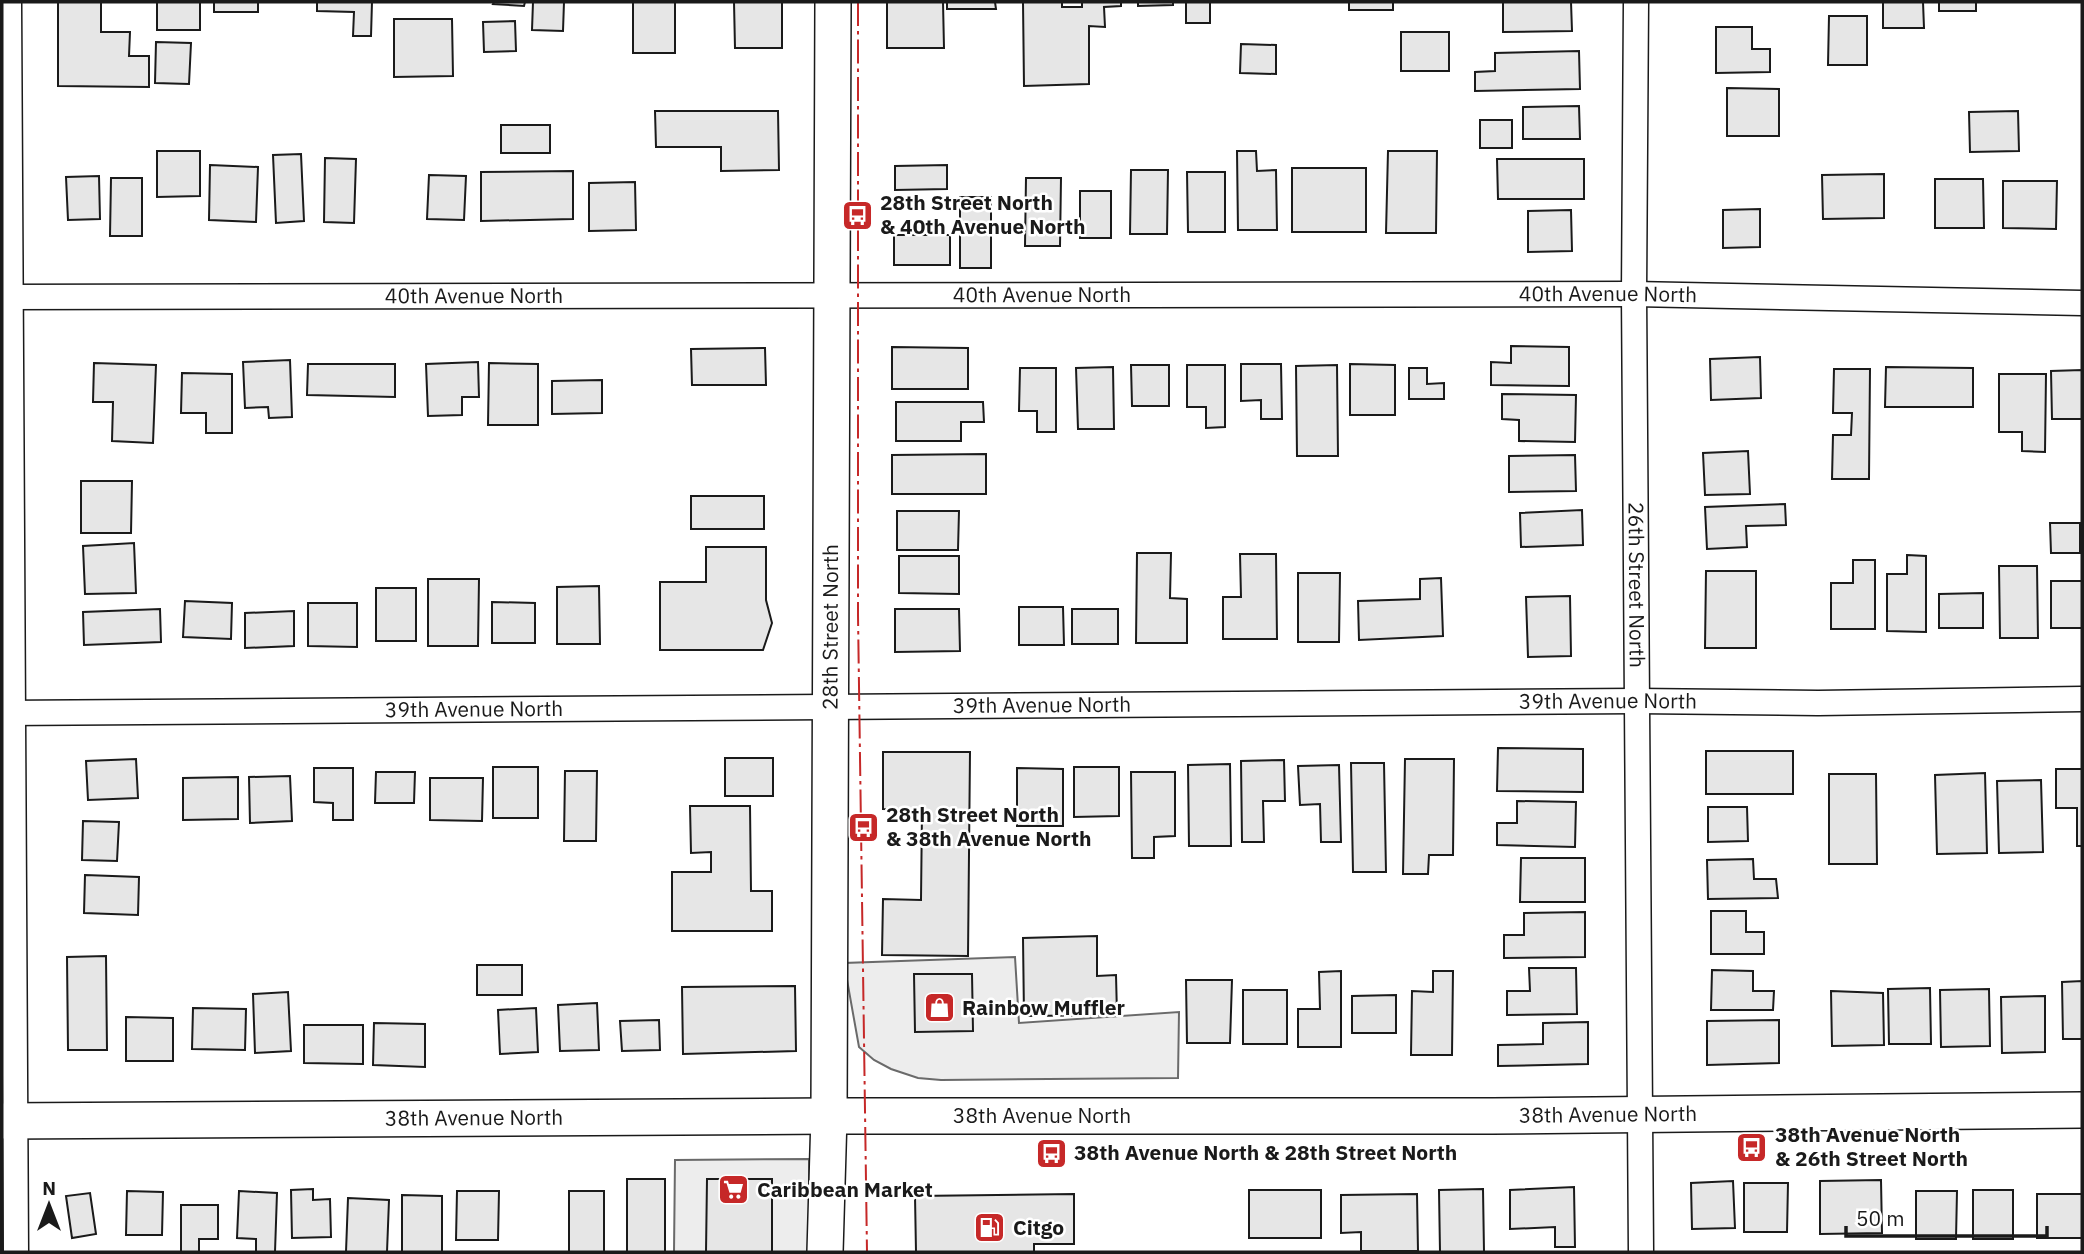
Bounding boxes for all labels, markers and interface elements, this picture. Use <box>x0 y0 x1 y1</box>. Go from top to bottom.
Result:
place label: 28th Street North & 40th Avenue North <box>880 188 1085 240</box>
bus stop icon: 28th Street North & 40th Avenue North <box>840 198 874 232</box>
street label: 40th Avenue North <box>1519 279 1697 308</box>
street label: 40th Avenue North <box>953 280 1131 308</box>
street label: 40th Avenue North <box>385 281 563 309</box>
street label: 26th Street North <box>1623 502 1652 668</box>
street label: 28th Street North <box>815 544 844 710</box>
street label: 39th Avenue North <box>1519 686 1697 715</box>
street label: 39th Avenue North <box>953 690 1131 719</box>
street label: 39th Avenue North <box>385 694 563 723</box>
place label: 28th Street North & 38th Avenue North <box>886 800 1091 852</box>
bus stop icon: 28th Street North & 38th Avenue North <box>846 810 880 844</box>
shop icon: Rainbow Muffler <box>922 991 956 1025</box>
place label: Rainbow Muffler <box>962 993 1126 1021</box>
street label: 38th Avenue North <box>1519 1099 1697 1129</box>
street label: 38th Avenue North <box>953 1101 1131 1129</box>
street label: 38th Avenue North <box>385 1103 563 1132</box>
place label: 38th Avenue North & 26th Street North <box>1775 1120 1968 1172</box>
bus stop icon: 38th Avenue North & 26th Street North <box>1735 1130 1769 1164</box>
bus stop icon: 38th Avenue North & 28th Street North <box>1034 1136 1068 1170</box>
place label: 38th Avenue North & 28th Street North <box>1074 1138 1457 1166</box>
north arrow <box>14 1170 84 1240</box>
supermarket icon: Caribbean Market <box>717 1173 751 1207</box>
place label: Caribbean Market <box>757 1175 933 1203</box>
text: N <box>42 1176 56 1200</box>
scale bar <box>1846 1194 2047 1238</box>
text: 50 m <box>1856 1204 1905 1232</box>
fuel station icon: Citgo <box>973 1211 1007 1245</box>
place label: Citgo <box>1013 1213 1064 1241</box>

